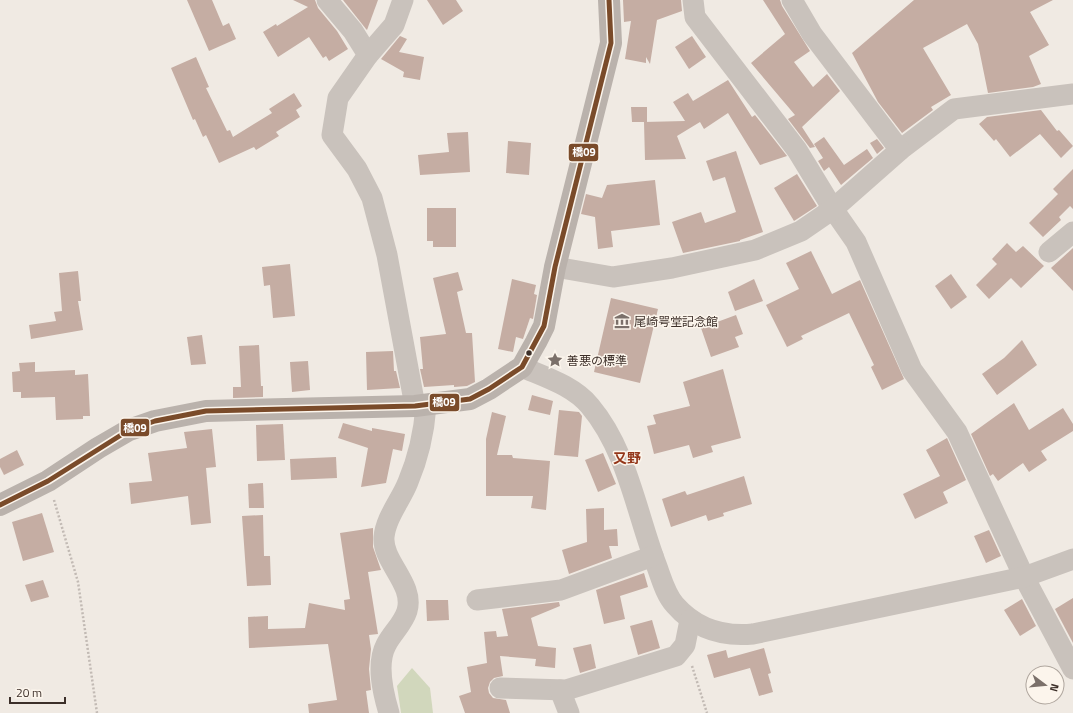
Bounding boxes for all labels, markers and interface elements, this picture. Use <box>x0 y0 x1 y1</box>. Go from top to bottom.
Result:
line badge: 橋09 <box>568 143 599 162</box>
text: 橋09 <box>572 144 596 160</box>
museum icon: 尾崎咢堂記念館 <box>613 312 631 330</box>
place label: 尾崎咢堂記念館 <box>634 312 718 331</box>
unlabelled marker <box>524 348 534 358</box>
place icon: 善悪の標準 <box>546 351 564 369</box>
place label: 善悪の標準 <box>567 351 627 370</box>
line badge: 橋09 <box>429 393 460 412</box>
text: 橋09 <box>432 394 456 410</box>
line badge: 橋09 <box>120 418 150 437</box>
text: 橋09 <box>123 420 147 436</box>
district label: 又野 <box>613 447 641 468</box>
north arrow <box>1025 665 1065 705</box>
scale bar <box>10 679 65 705</box>
text: N <box>1046 682 1063 694</box>
text: 20 m <box>16 683 42 702</box>

